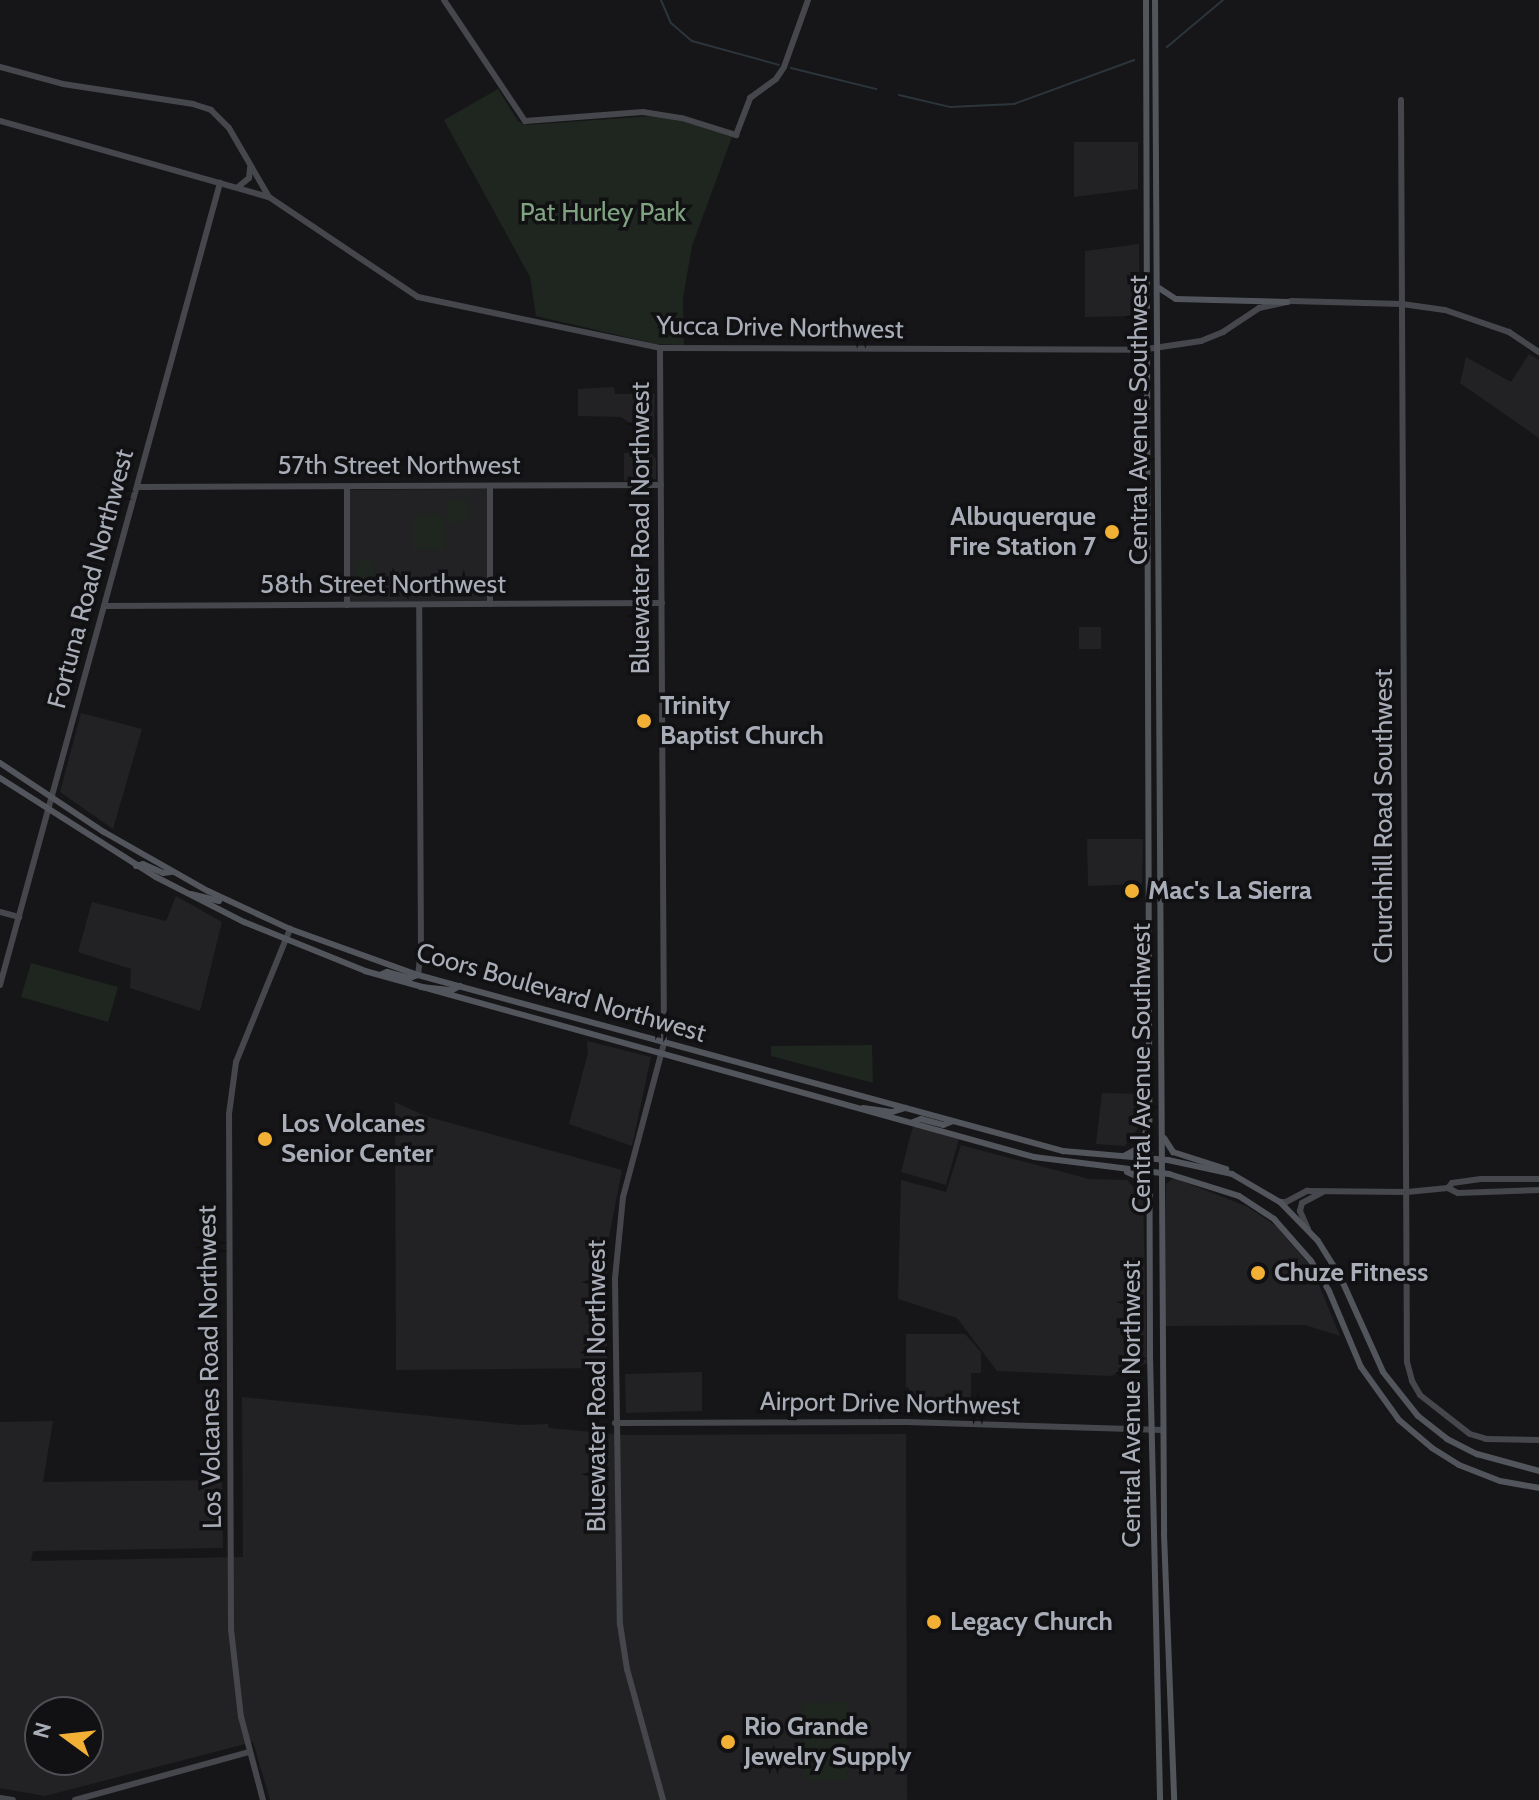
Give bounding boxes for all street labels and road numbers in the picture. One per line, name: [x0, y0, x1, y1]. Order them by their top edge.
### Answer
street label: Central Avenue Southwest: [1123, 275, 1155, 565]
street label: Yucca Drive Northwest: [656, 310, 904, 346]
street label: Bluewater Road Northwest: [625, 382, 657, 674]
street label: Fortuna Road Northwest: [41, 446, 141, 712]
street label: 57th Street Northwest: [277, 450, 521, 482]
street label: 58th Street Northwest: [260, 569, 506, 601]
street label: Churchhill Road Southwest: [1368, 669, 1400, 963]
street label: Central Avenue Southwest: [1126, 923, 1158, 1213]
street label: Coors Boulevard Northwest: [413, 937, 709, 1049]
street label: Los Volcanes Road Northwest: [192, 1205, 228, 1529]
street label: Bluewater Road Northwest: [581, 1240, 613, 1532]
street label: Central Avenue Northwest: [1116, 1260, 1148, 1548]
street label: Airport Drive Northwest: [760, 1386, 1020, 1422]

